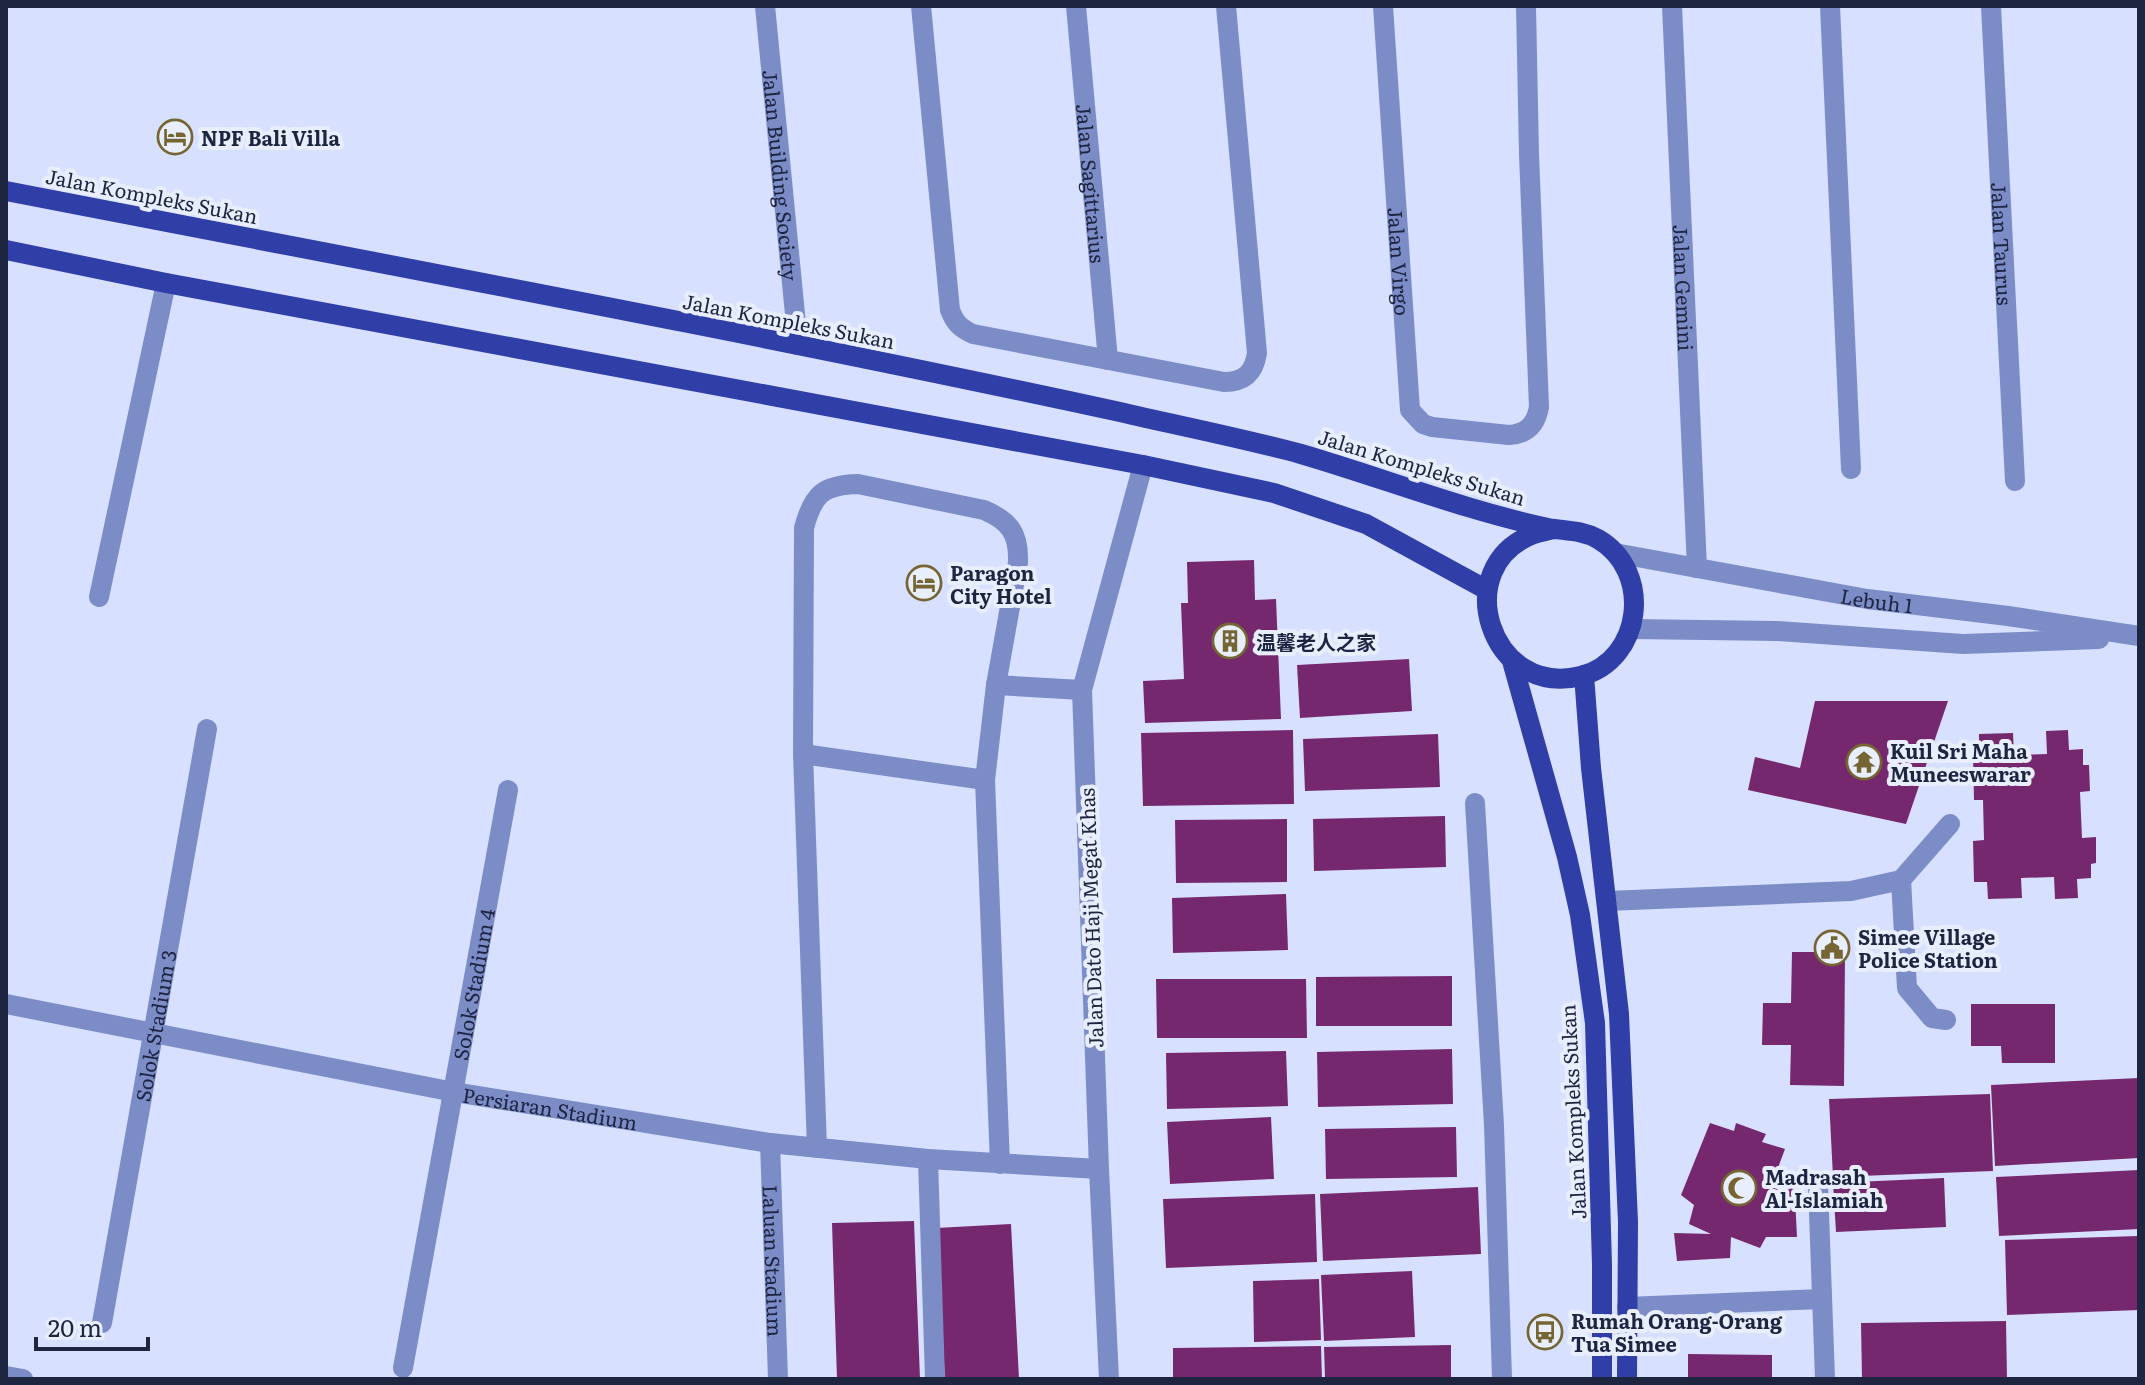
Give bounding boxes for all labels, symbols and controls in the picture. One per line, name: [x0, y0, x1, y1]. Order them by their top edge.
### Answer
street label: Jalan Building Society: [756, 68, 807, 283]
street label: Jalan Sagittarius: [1070, 102, 1114, 264]
hotel icon: NPF Bali Villa: [156, 118, 194, 156]
place label: NPF Bali Villa: [201, 122, 340, 152]
street label: Jalan Kompleks Sukan: [43, 160, 261, 230]
street label: Jalan Taurus: [1985, 181, 2021, 306]
street label: Jalan Virgo: [1381, 206, 1419, 317]
street label: Jalan Gemini: [1667, 224, 1702, 352]
street label: Jalan Kompleks Sukan: [680, 285, 898, 355]
street label: Jalan Kompleks Sukan: [1315, 420, 1529, 512]
place label: Paragon City Hotel: [950, 557, 1052, 610]
hotel icon: Paragon City Hotel: [905, 564, 943, 602]
street label: Lebuh 1: [1838, 579, 1915, 619]
building icon: 温馨老人之家: [1211, 622, 1249, 660]
place label: 温馨老人之家: [1256, 626, 1376, 656]
place label: Kuil Sri Maha Muneeswarar: [1890, 735, 2031, 788]
temple icon: Kuil Sri Maha Muneeswarar: [1845, 743, 1883, 781]
street label: Jalan Dato Haji Megat Khas: [1070, 787, 1110, 1049]
street label: Solok Stadium 4: [444, 906, 501, 1063]
place label: Simee Village Police Station: [1858, 921, 1998, 974]
public building icon: Simee Village Police Station: [1813, 929, 1851, 967]
street label: Solok Stadium 3: [126, 947, 183, 1104]
street label: Jalan Kompleks Sukan: [1551, 1004, 1593, 1220]
street label: Persiaran Stadium: [461, 1079, 640, 1136]
place label: Madrasah Al-Islamiah: [1765, 1161, 1884, 1214]
mosque icon: Madrasah Al-Islamiah: [1720, 1169, 1758, 1207]
street label: Laluan Stadium: [756, 1185, 792, 1337]
scale bar: [36, 1301, 148, 1351]
place label: Rumah Orang-Orang Tua Simee: [1571, 1305, 1783, 1358]
text: 20 m: [48, 1309, 102, 1344]
bus stop icon: Rumah Orang-Orang Tua Simee: [1526, 1313, 1564, 1351]

